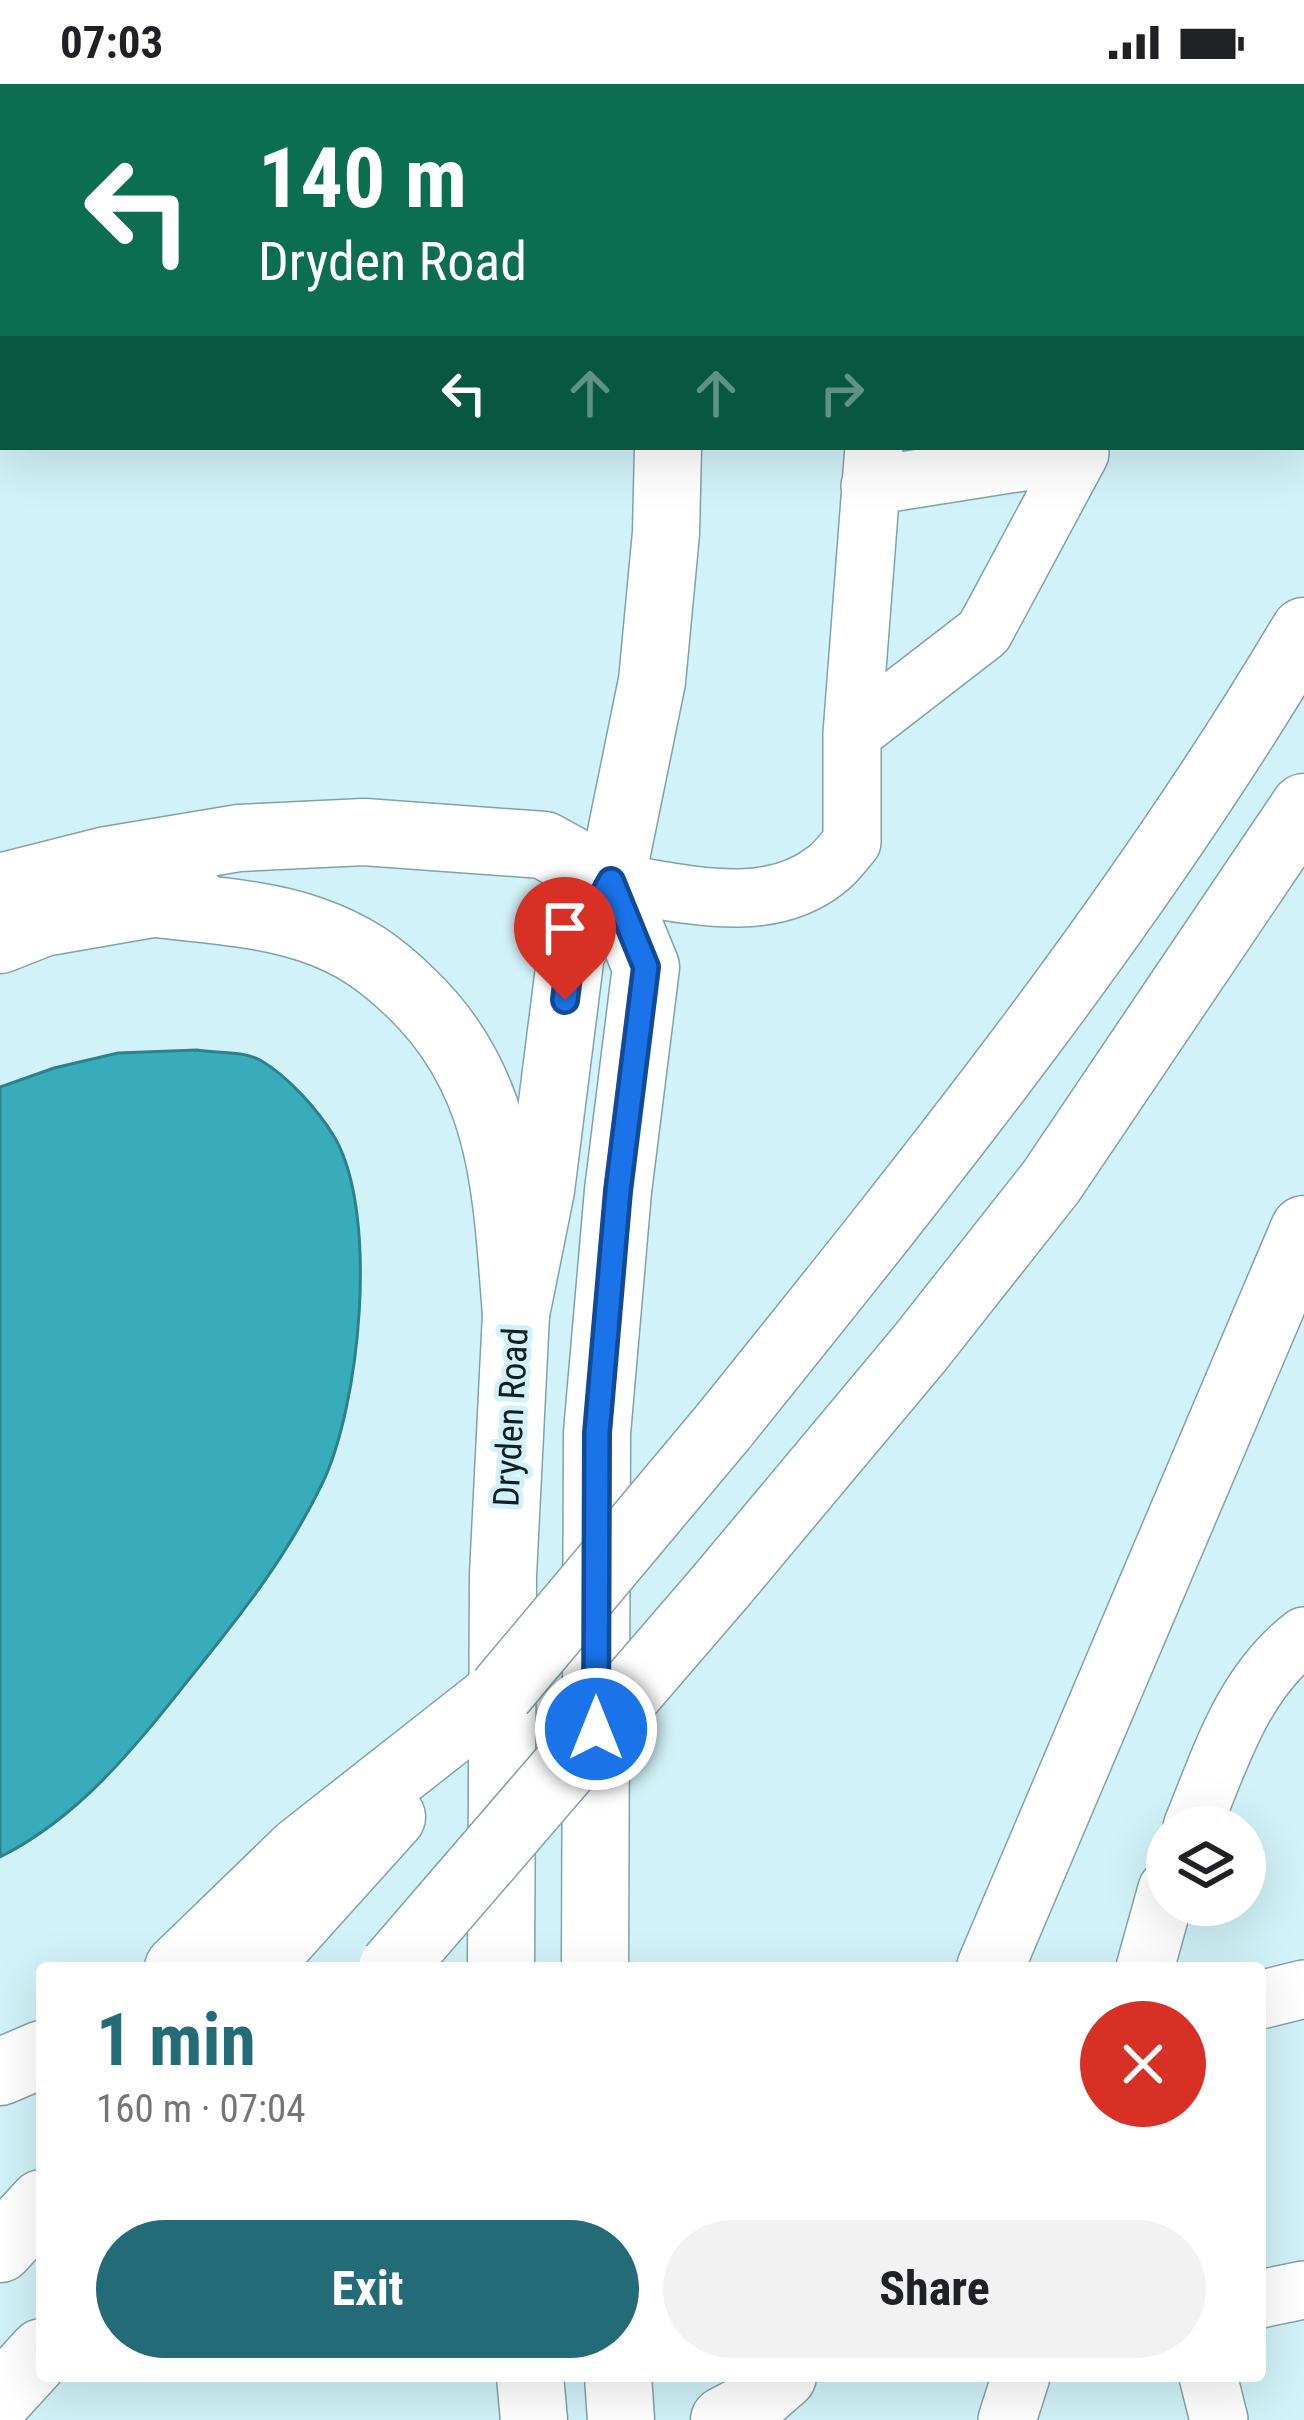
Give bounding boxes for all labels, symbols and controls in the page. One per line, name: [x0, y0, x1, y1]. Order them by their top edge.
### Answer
text: 07:03: [60, 16, 163, 69]
text: 140 m: [258, 129, 467, 228]
icon: left: [60, 132, 216, 288]
text: Dryden Road: [258, 230, 527, 293]
icon: left: [431, 360, 497, 426]
icon: ahead: [557, 360, 623, 426]
icon: ahead: [683, 360, 749, 426]
icon: right: [809, 360, 875, 426]
pin: [514, 877, 616, 1000]
icon: arrive: [532, 895, 598, 961]
street label: Dryden Road: [485, 1326, 537, 1508]
position arrow: [533, 1666, 659, 1792]
map controls: [1146, 1806, 1266, 1926]
button: layers: [1146, 1806, 1266, 1926]
text: 1 min: [96, 1998, 256, 2083]
button: close: [1080, 2001, 1206, 2127]
text: 160 m · 07:04: [96, 2086, 306, 2132]
button: Exit: [96, 2220, 639, 2358]
button: Share: [663, 2220, 1206, 2358]

